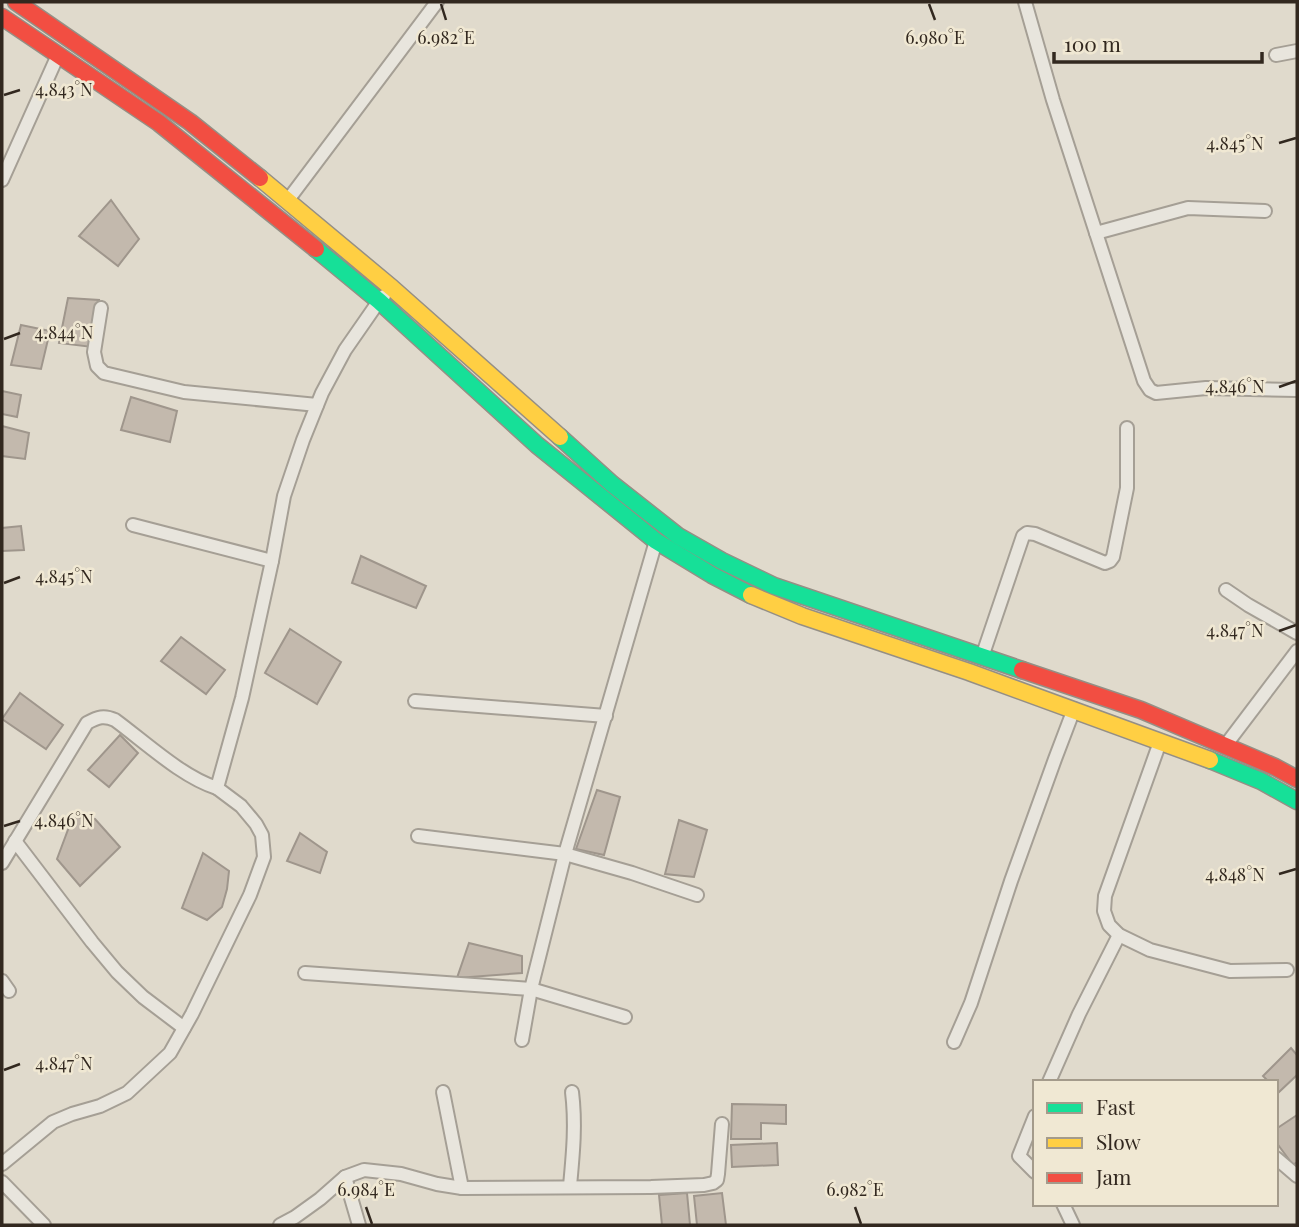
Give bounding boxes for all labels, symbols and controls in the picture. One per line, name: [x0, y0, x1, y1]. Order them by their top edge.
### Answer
scale bar: [1054, 21, 1262, 65]
text: 6.982°E: [417, 25, 475, 49]
text: 6.980°E: [905, 25, 965, 49]
text: 100 m: [1064, 29, 1121, 57]
text: 4.843°N: [35, 77, 93, 101]
text: 4.845°N: [1206, 131, 1264, 155]
text: 4.844°N: [35, 320, 94, 344]
text: 4.846°N: [1205, 374, 1265, 398]
text: 4.845°N: [35, 564, 93, 588]
text: 4.847°N: [1206, 618, 1264, 642]
text: 4.846°N: [34, 808, 94, 832]
text: 4.848°N: [1205, 862, 1265, 886]
text: 4.847°N: [35, 1051, 93, 1075]
legend: [1033, 1080, 1278, 1206]
text: Fast: [1096, 1092, 1135, 1120]
text: Slow: [1096, 1127, 1141, 1155]
text: Jam: [1095, 1162, 1132, 1190]
text: 6.984°E: [337, 1177, 395, 1201]
text: 6.982°E: [826, 1177, 884, 1201]

